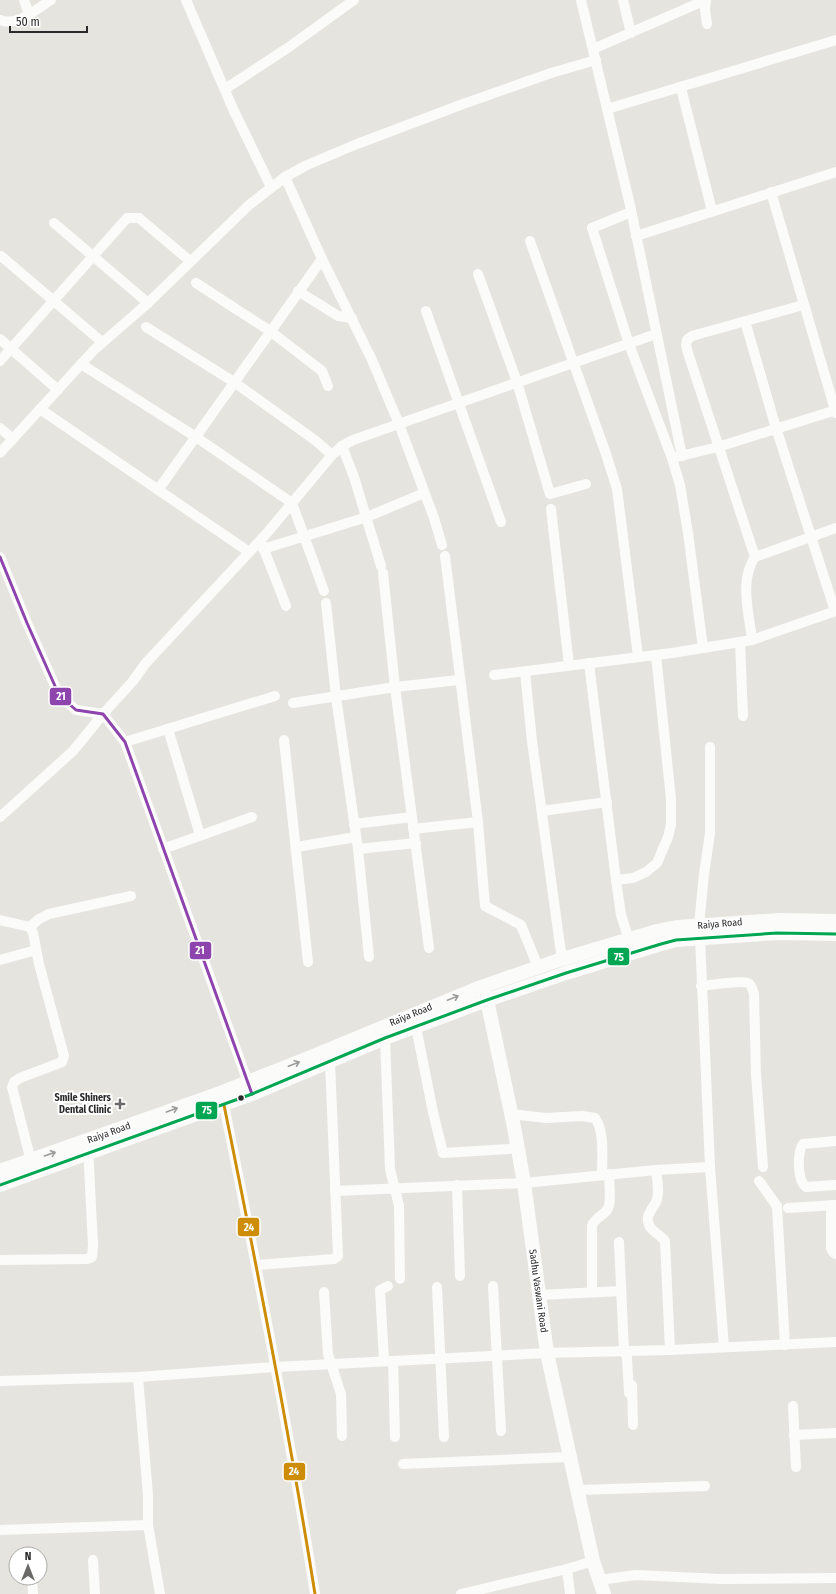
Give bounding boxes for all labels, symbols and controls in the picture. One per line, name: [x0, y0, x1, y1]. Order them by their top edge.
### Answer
scale bar: [10, 8, 87, 34]
text: 50 m: [16, 15, 40, 29]
line badge: 21: [49, 687, 72, 706]
text: 21: [55, 690, 66, 703]
street label: Raiya Road: [697, 916, 743, 932]
line badge: 21: [189, 941, 212, 960]
text: 21: [194, 944, 205, 957]
line badge: 75: [607, 947, 630, 966]
text: 75: [614, 951, 625, 964]
one-way arrow: [446, 994, 458, 1002]
street label: Raiya Road: [388, 1001, 434, 1029]
one-way arrow: [287, 1059, 299, 1067]
place label: Smile Shiners Dental Clinic: [54, 1092, 112, 1116]
unlabelled marker: [236, 1093, 246, 1103]
marker: Smile Shiners Dental Clinic: [114, 1098, 126, 1110]
line badge: 75: [195, 1101, 218, 1120]
text: 75: [202, 1104, 213, 1117]
one-way arrow: [166, 1105, 178, 1113]
street label: Raiya Road: [86, 1120, 132, 1146]
one-way arrow: [43, 1150, 56, 1157]
line badge: 24: [237, 1217, 260, 1237]
text: 24: [243, 1221, 255, 1234]
street label: Sadhu Vaswani Road: [526, 1249, 550, 1333]
line badge: 24: [283, 1462, 306, 1481]
text: 24: [288, 1465, 300, 1478]
north arrow: [8, 1546, 48, 1586]
text: N: [25, 1550, 31, 1563]

